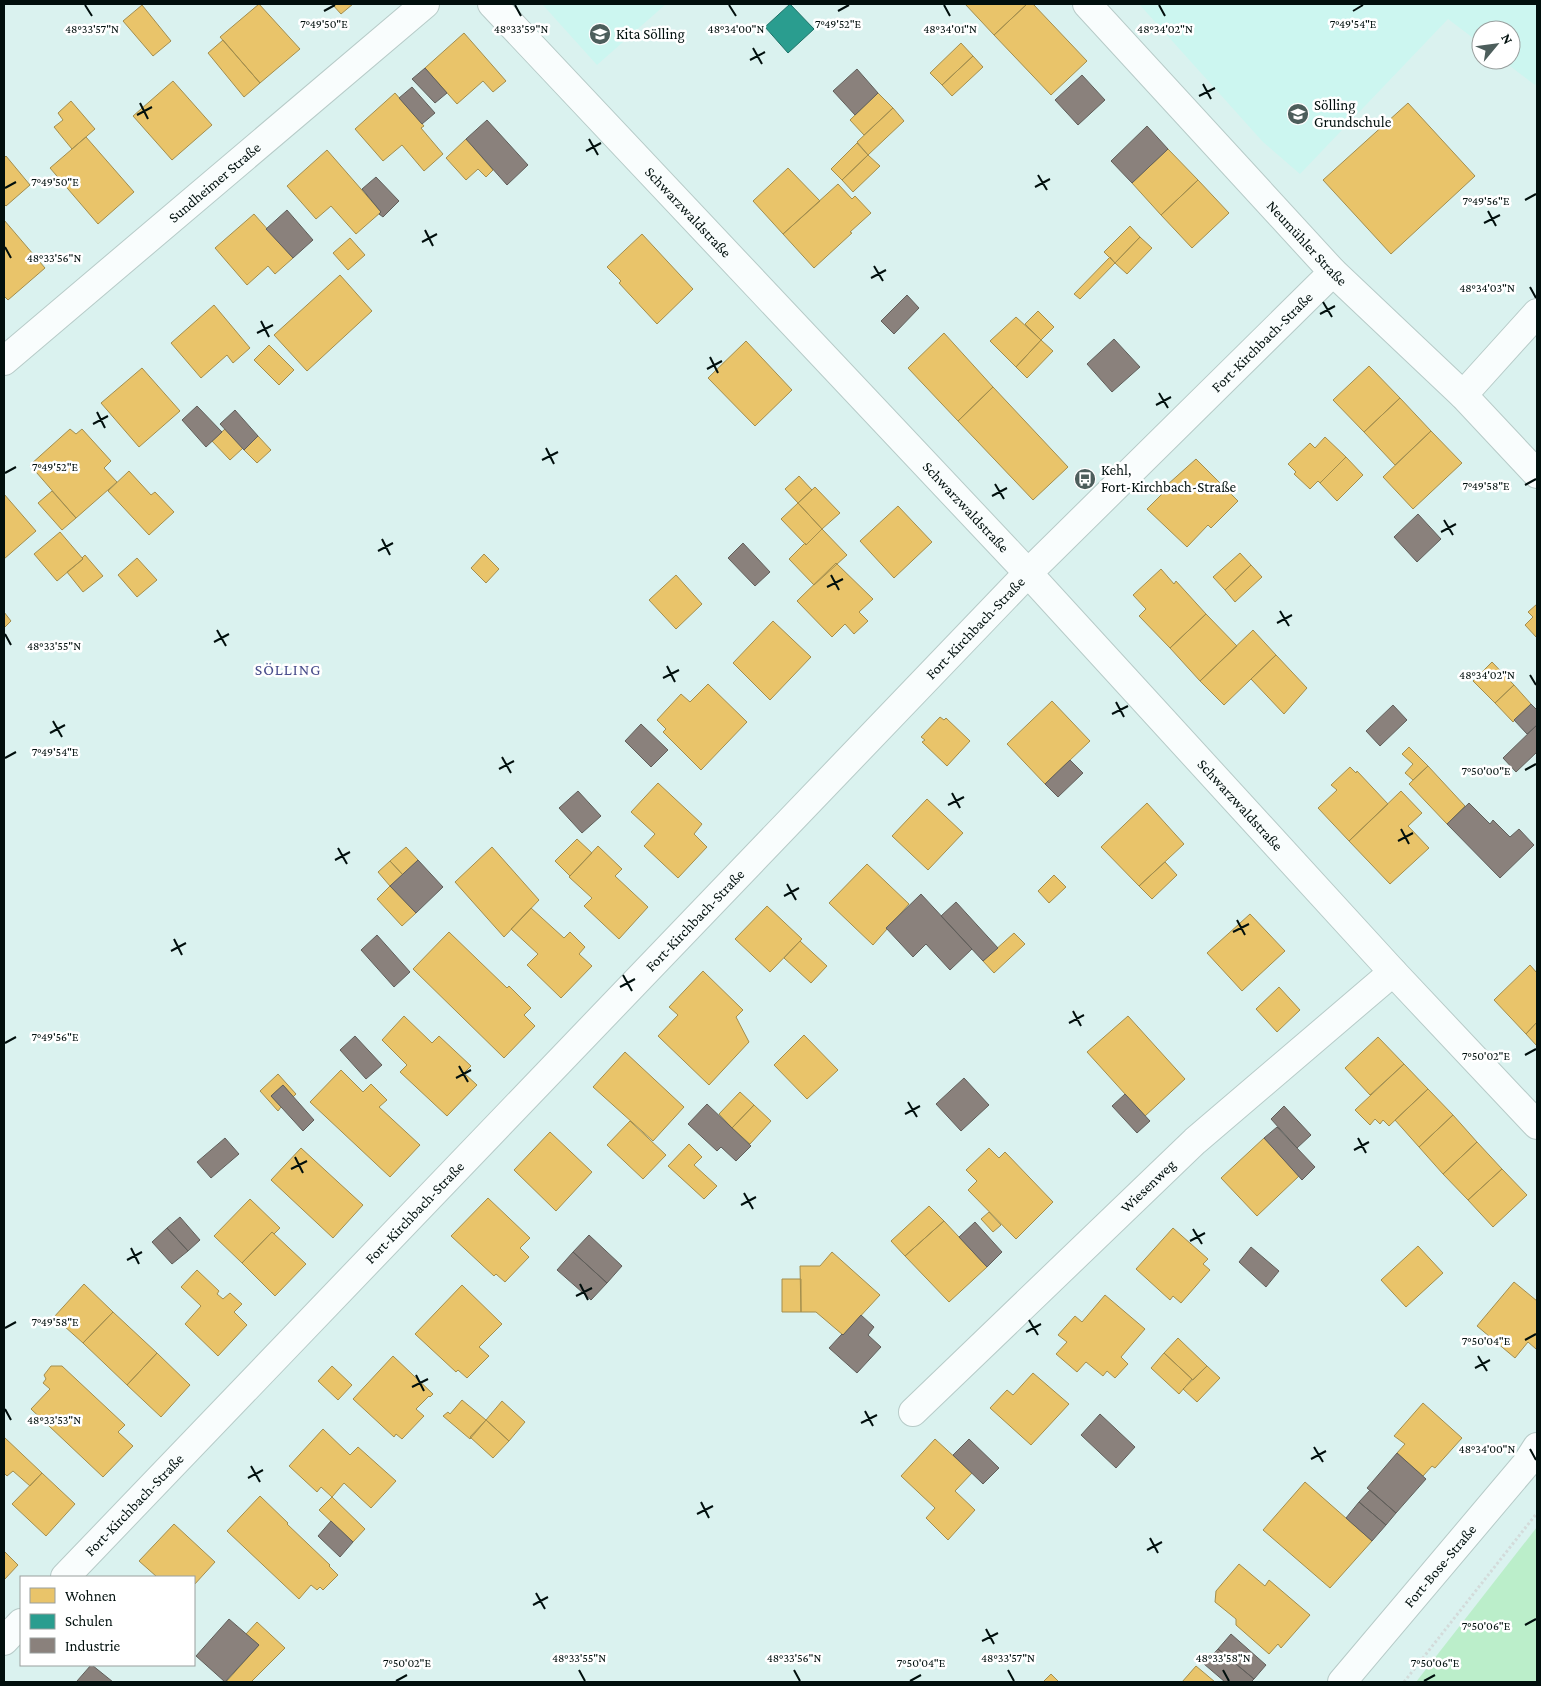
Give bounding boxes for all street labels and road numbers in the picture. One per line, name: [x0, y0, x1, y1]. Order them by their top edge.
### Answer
street label: Sundheimer Straße: [165, 139, 264, 226]
street label: Schwarzwaldstraße: [642, 164, 735, 261]
street label: Neumühler Straße: [1264, 197, 1351, 289]
street label: Fort-Kirchbach-Straße: [1208, 289, 1316, 395]
street label: Schwarzwaldstraße: [919, 458, 1012, 556]
street label: Fort-Kirchbach-Straße: [923, 573, 1028, 682]
street label: Schwarzwaldstraße: [1194, 756, 1286, 854]
street label: Fort-Kirchbach-Straße: [642, 866, 748, 975]
street label: Wiesenweg: [1118, 1156, 1179, 1216]
street label: Fort-Kirchbach-Straße: [362, 1158, 467, 1267]
street label: Fort-Kirchbach-Straße: [82, 1450, 187, 1559]
street label: Fort-Bose-Straße: [1401, 1521, 1480, 1610]

